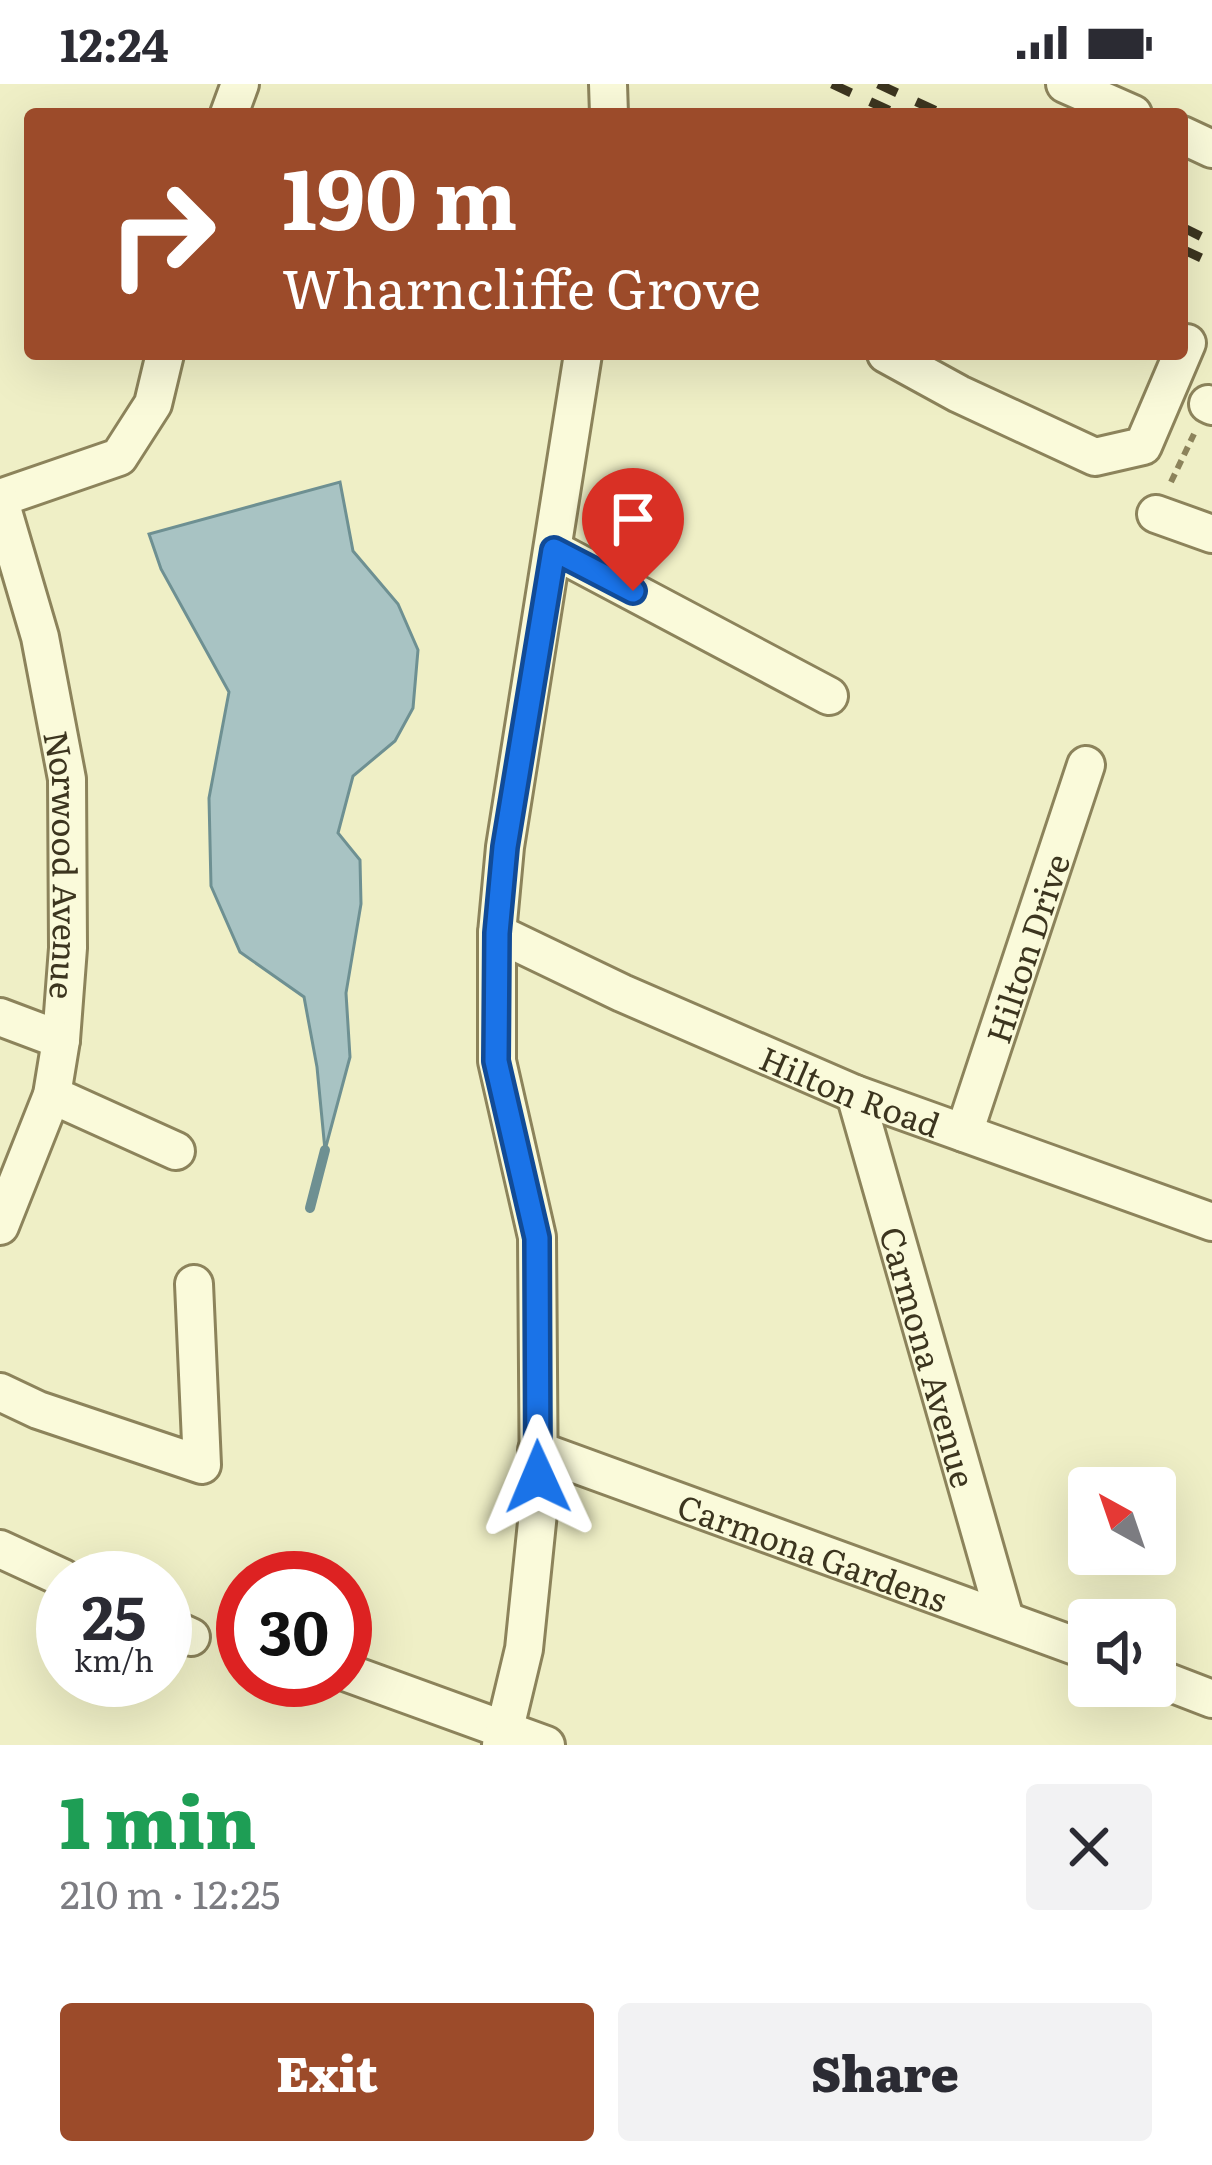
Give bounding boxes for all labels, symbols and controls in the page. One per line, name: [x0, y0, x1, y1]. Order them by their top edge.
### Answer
text: 12:24: [60, 9, 169, 76]
text: 190 m: [282, 131, 517, 256]
icon: right: [84, 156, 240, 312]
text: Wharncliffe Grove: [282, 245, 761, 326]
pin: [582, 468, 684, 591]
icon: arrive: [600, 486, 666, 552]
street label: Norwood Avenue: [34, 726, 93, 1001]
street label: Hilton Drive: [971, 847, 1080, 1049]
street label: Hilton Road: [753, 1031, 947, 1147]
street label: Carmona Avenue: [870, 1221, 990, 1492]
position arrow: [475, 1414, 601, 1540]
north arrow: [1068, 1467, 1176, 1575]
map controls: [1068, 1467, 1176, 1707]
street label: Carmona Gardens: [672, 1479, 955, 1622]
speed limit sign: 30: [216, 1551, 372, 1707]
text: 25: [82, 1569, 146, 1658]
button: sound: [1068, 1599, 1176, 1707]
text: km/h: [74, 1637, 154, 1681]
text: 1 min: [60, 1764, 256, 1871]
button: close: [1026, 1784, 1152, 1910]
text: 210 m · 12:25: [60, 1863, 280, 1921]
button: Exit: [60, 2003, 594, 2141]
button: Share: [618, 2003, 1152, 2141]

